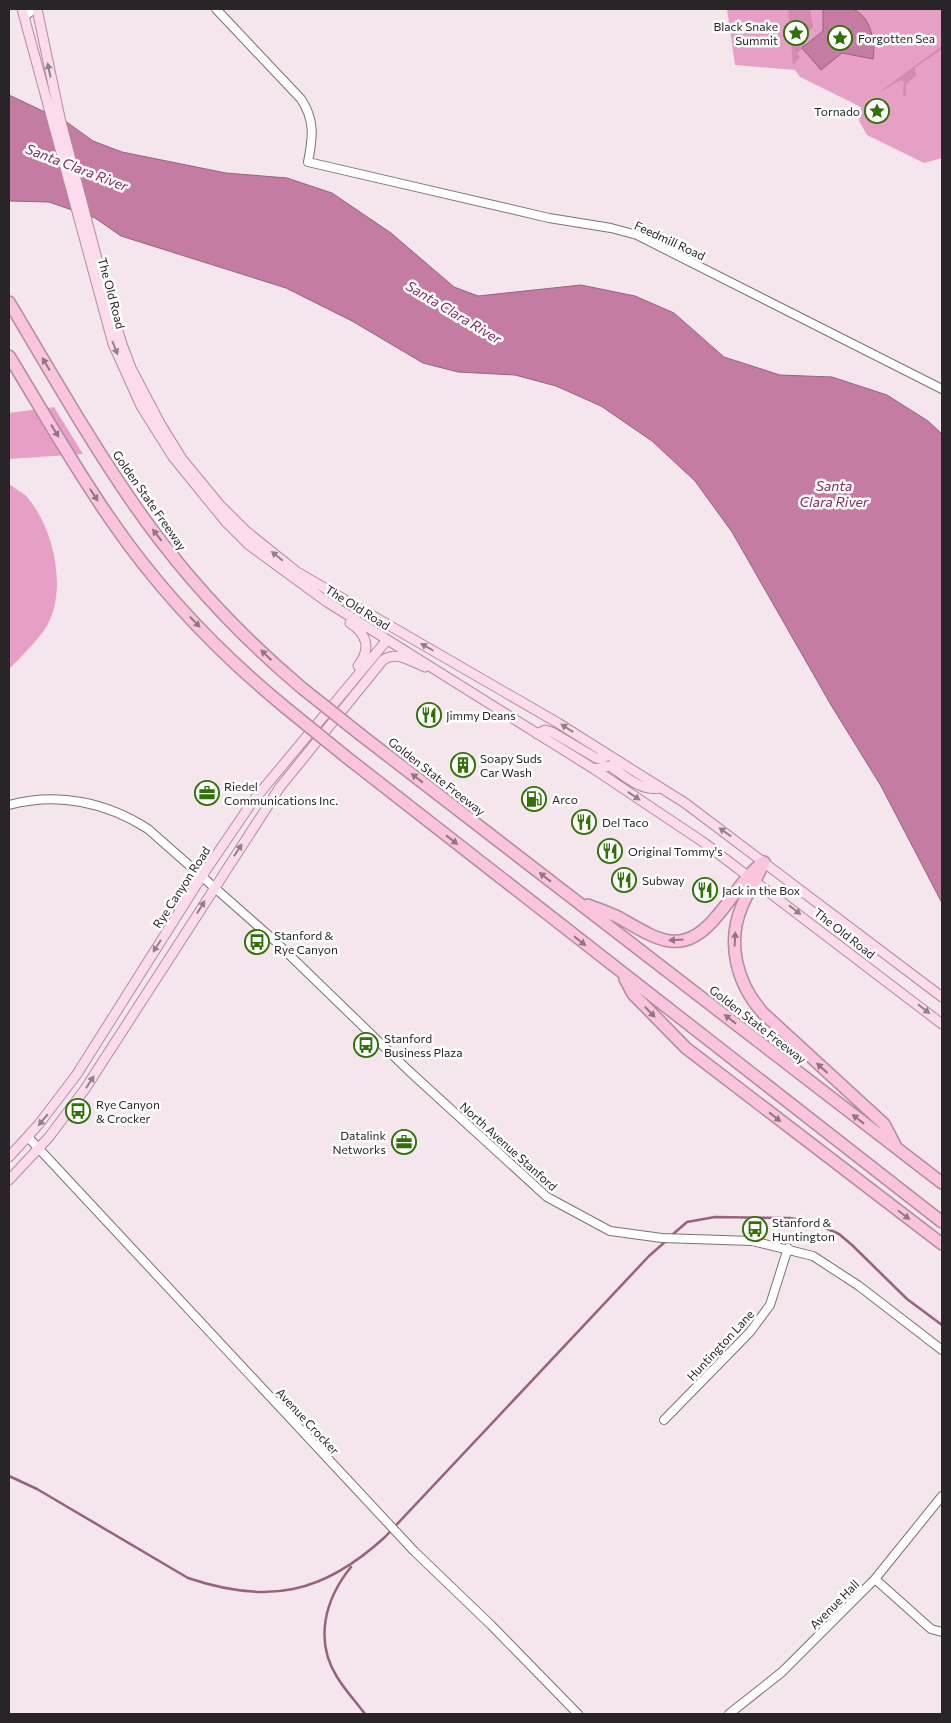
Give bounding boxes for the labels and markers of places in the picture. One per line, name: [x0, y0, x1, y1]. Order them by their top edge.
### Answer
place label: Black Snake Summit: [713, 19, 778, 47]
place icon: Black Snake Summit: [783, 20, 809, 46]
place icon: Forgotten Sea: [827, 25, 853, 51]
place label: Forgotten Sea: [858, 31, 935, 45]
place icon: Tornado: [864, 98, 890, 124]
place label: Tornado: [814, 104, 860, 118]
restaurant icon: Jimmy Deans: [416, 702, 442, 728]
place label: Jimmy Deans: [446, 708, 516, 723]
place label: Soapy Suds Car Wash: [480, 751, 542, 779]
building icon: Soapy Suds Car Wash: [450, 752, 476, 778]
place label: Riedel Communications Inc.: [224, 779, 338, 807]
office icon: Riedel Communications Inc.: [194, 780, 220, 806]
fuel station icon: Arco: [521, 786, 547, 812]
place label: Arco: [552, 792, 578, 806]
restaurant icon: Del Taco: [571, 809, 597, 835]
place label: Del Taco: [602, 815, 649, 829]
restaurant icon: Original Tommy's: [597, 838, 623, 864]
place label: Original Tommy's: [628, 844, 723, 858]
restaurant icon: Subway: [611, 867, 637, 893]
place label: Subway: [642, 873, 685, 887]
restaurant icon: Jack in the Box: [692, 877, 718, 903]
place label: Jack in the Box: [722, 883, 801, 898]
place label: Stanford & Rye Canyon: [274, 928, 338, 956]
bus stop icon: Stanford & Rye Canyon: [244, 929, 270, 955]
place label: Stanford Business Plaza: [384, 1031, 463, 1059]
bus stop icon: Stanford Business Plaza: [353, 1032, 379, 1058]
place label: Rye Canyon & Crocker: [96, 1097, 160, 1125]
bus stop icon: Rye Canyon & Crocker: [65, 1098, 91, 1124]
place label: Datalink Networks: [332, 1128, 386, 1156]
office icon: Datalink Networks: [391, 1129, 417, 1155]
place label: Stanford & Huntington: [772, 1215, 835, 1243]
bus stop icon: Stanford & Huntington: [742, 1216, 768, 1242]

